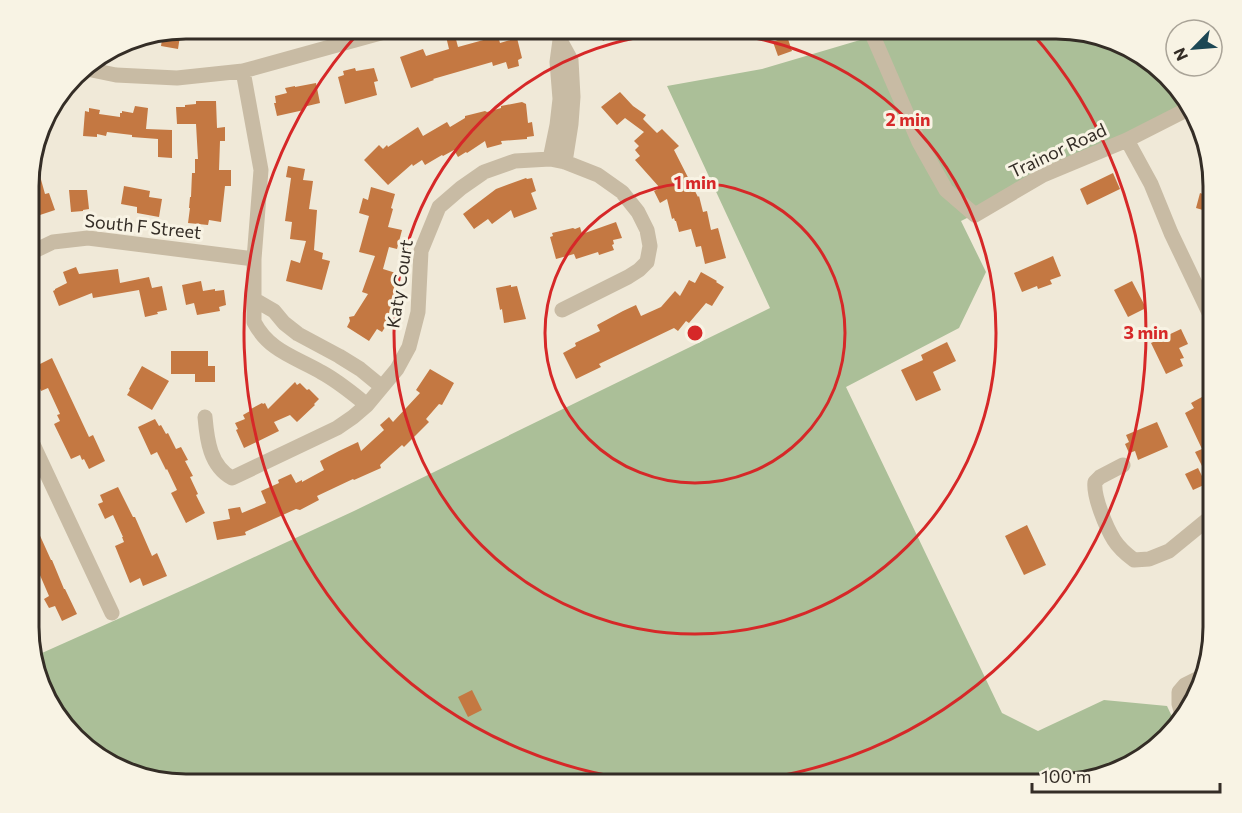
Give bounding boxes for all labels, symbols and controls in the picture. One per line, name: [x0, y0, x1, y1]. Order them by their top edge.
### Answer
north arrow: [1164, 18, 1224, 78]
text: N: [1169, 45, 1191, 64]
text: 2 min: [886, 108, 930, 130]
street label: Trainor Road: [1005, 118, 1110, 182]
text: 1 min: [674, 171, 716, 193]
street label: South F Street: [84, 209, 203, 243]
street label: Katy Court: [381, 238, 417, 330]
text: 3 min: [1123, 321, 1169, 343]
centre of rings: [685, 323, 705, 343]
scale bar: [1032, 756, 1220, 794]
text: 100 m: [1041, 765, 1091, 787]

